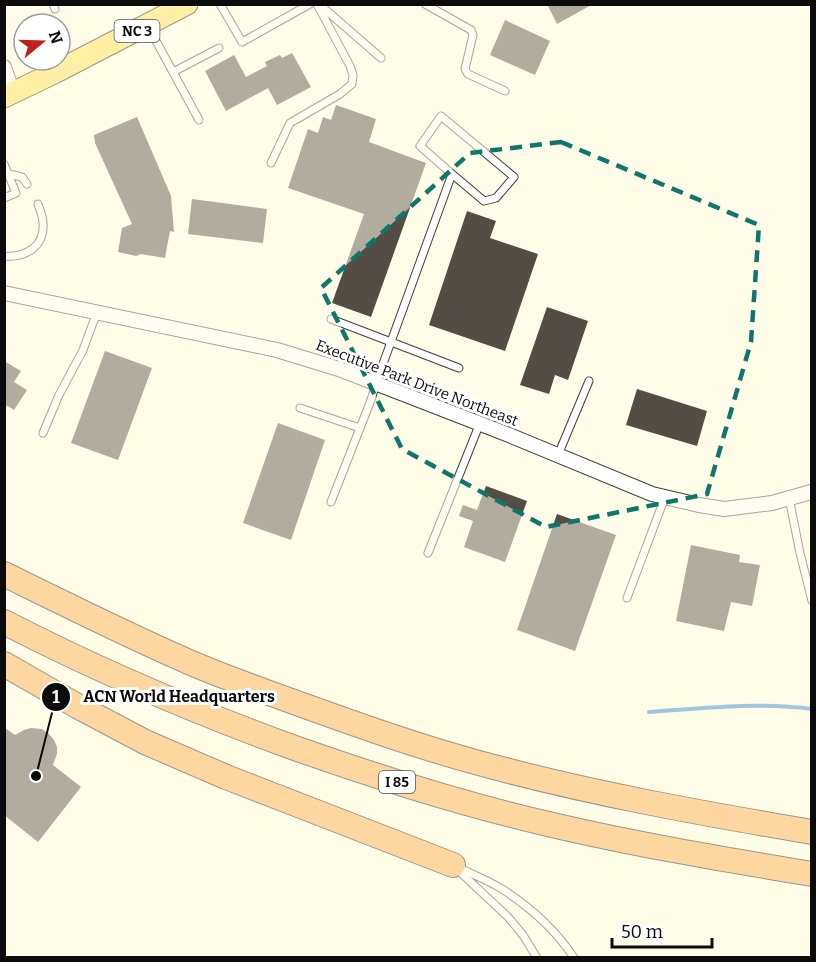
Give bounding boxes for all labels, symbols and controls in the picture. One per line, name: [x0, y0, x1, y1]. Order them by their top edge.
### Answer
north arrow: [12, 12, 72, 72]
road number: NC 3: [114, 20, 160, 42]
text: N: [45, 28, 67, 46]
street label: Executive Park Drive Northeast: [313, 336, 521, 430]
callout: ACN World Headquarters: [41, 680, 286, 714]
text: 1: [52, 686, 60, 708]
text: ACN World Headquarters: [83, 687, 275, 706]
road number: I 85: [379, 771, 415, 793]
scale bar: [612, 911, 712, 949]
text: 50 m: [621, 921, 663, 943]

